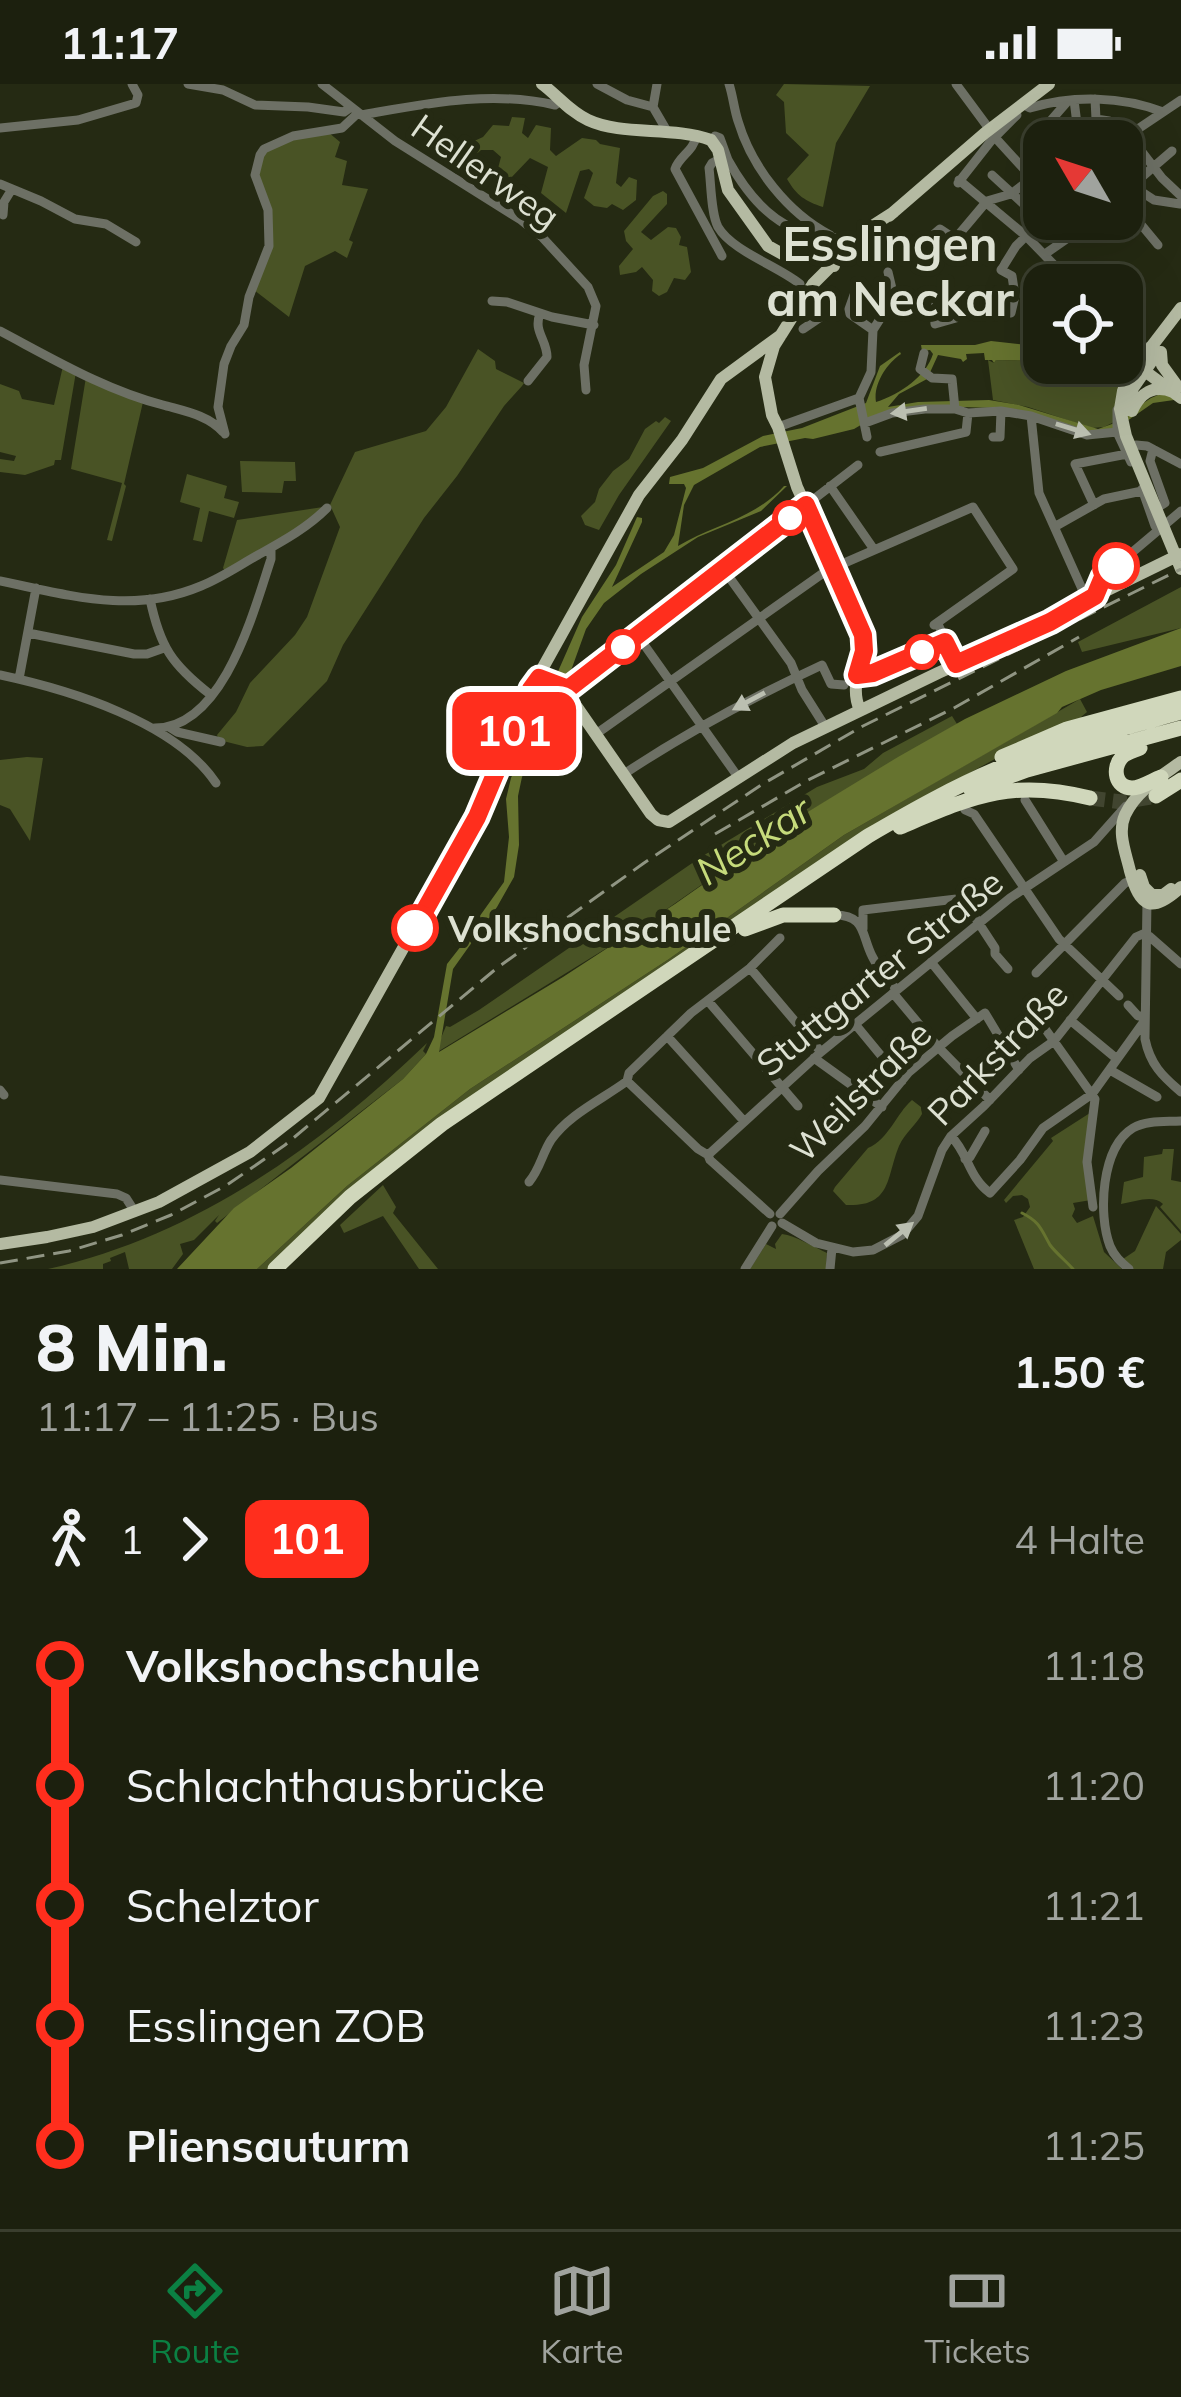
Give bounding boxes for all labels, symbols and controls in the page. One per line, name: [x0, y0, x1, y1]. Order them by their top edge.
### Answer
text: 11:17: [60, 14, 179, 70]
street label: Hellerweg: [403, 104, 569, 238]
north arrow: [1023, 120, 1143, 240]
map controls: [1023, 120, 1143, 384]
district label: Esslingen am Neckar: [766, 213, 1014, 328]
button: locate: [1023, 264, 1143, 384]
one-way arrow: [890, 402, 928, 421]
one-way arrow: [1055, 421, 1092, 439]
unlabelled marker: [774, 502, 806, 534]
unlabelled marker: [1094, 544, 1138, 588]
unlabelled marker: [607, 631, 639, 663]
unlabelled marker: [906, 636, 938, 668]
one-way arrow: [732, 690, 767, 711]
line badge: 101: [445, 692, 583, 770]
text: 101: [476, 704, 552, 757]
water label: Neckar: [686, 784, 821, 895]
street label: Stuttgarter Straße: [747, 859, 1011, 1085]
marker: Volkshochschule: [393, 906, 437, 950]
place label: Volkshochschule: [447, 906, 731, 951]
street label: Parkstraße: [917, 972, 1077, 1134]
street label: Weilstraße: [780, 1011, 940, 1171]
one-way arrow: [883, 1222, 914, 1247]
text: 8 Min.: [36, 1305, 228, 1388]
text: 1.50 €: [1014, 1343, 1145, 1399]
text: 11:17 – 11:25 · Bus: [36, 1392, 379, 1441]
icon: walk: [36, 1506, 102, 1572]
icon: forward: [161, 1506, 227, 1572]
text: 101: [269, 1512, 345, 1565]
text: 1: [120, 1515, 143, 1564]
text: 4 Halte: [1014, 1515, 1145, 1564]
text: Volkshochschule: [126, 1637, 480, 1693]
text: 11:18: [1043, 1641, 1145, 1690]
text: Schlachthausbrücke: [126, 1757, 545, 1813]
text: 11:20: [1043, 1761, 1145, 1810]
text: Schelztor: [126, 1877, 319, 1933]
text: 11:21: [1043, 1881, 1145, 1930]
text: Esslingen ZOB: [126, 1997, 426, 2053]
text: 11:23: [1043, 2001, 1145, 2050]
text: Pliensauturm: [126, 2117, 411, 2173]
text: 11:25: [1043, 2121, 1145, 2170]
tab: Route: [150, 2258, 240, 2371]
tab: Karte: [541, 2258, 624, 2371]
tab: Tickets: [924, 2258, 1031, 2371]

